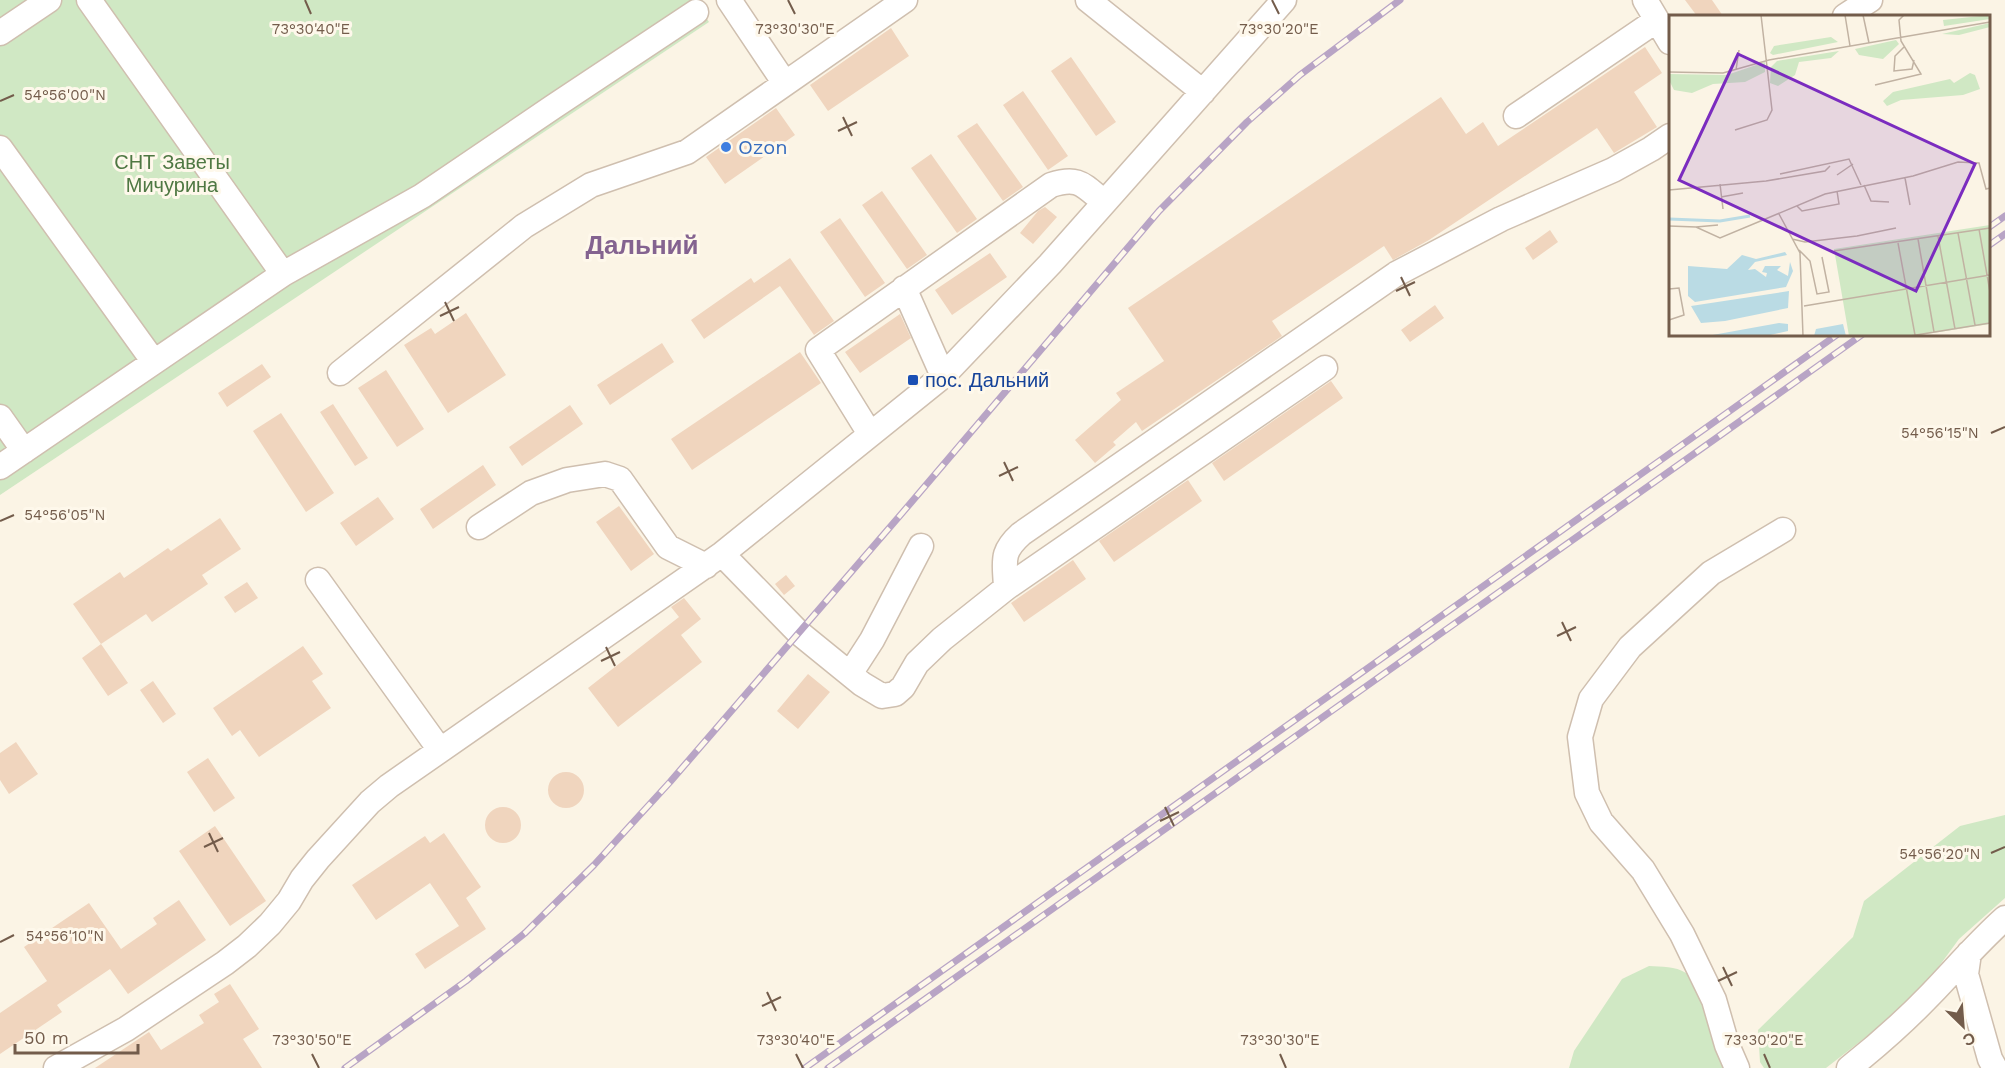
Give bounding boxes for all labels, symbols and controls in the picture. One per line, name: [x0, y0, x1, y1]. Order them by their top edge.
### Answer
inset map: [1669, 15, 1990, 336]
text: 73°30'40"E: [272, 20, 350, 38]
text: 73°30'30"E: [755, 20, 835, 38]
text: 73°30'20"E: [1239, 20, 1319, 38]
text: 54°56'00"N: [24, 86, 106, 104]
place label: Ozon: [738, 135, 788, 159]
marker: Ozon: [719, 140, 733, 154]
park label: СНТ Заветы Мичурина: [114, 150, 230, 197]
district label: Дальний: [585, 230, 699, 260]
place label: пос. Дальний: [925, 368, 1049, 392]
marker: пос. Дальний: [906, 373, 920, 387]
text: 54°56'15"N: [1901, 424, 1979, 442]
text: 54°56'05"N: [24, 506, 106, 524]
text: 54°56'20"N: [1899, 845, 1981, 863]
text: 54°56'10"N: [26, 927, 104, 945]
north arrow: [1933, 996, 1993, 1056]
scale bar: [15, 1017, 138, 1055]
text: 50 m: [24, 1027, 69, 1048]
text: С: [1959, 1028, 1978, 1050]
text: 73°30'50"E: [272, 1031, 352, 1049]
text: 73°30'40"E: [757, 1031, 835, 1049]
text: 73°30'30"E: [1240, 1031, 1320, 1049]
text: 73°30'20"E: [1724, 1031, 1804, 1049]

